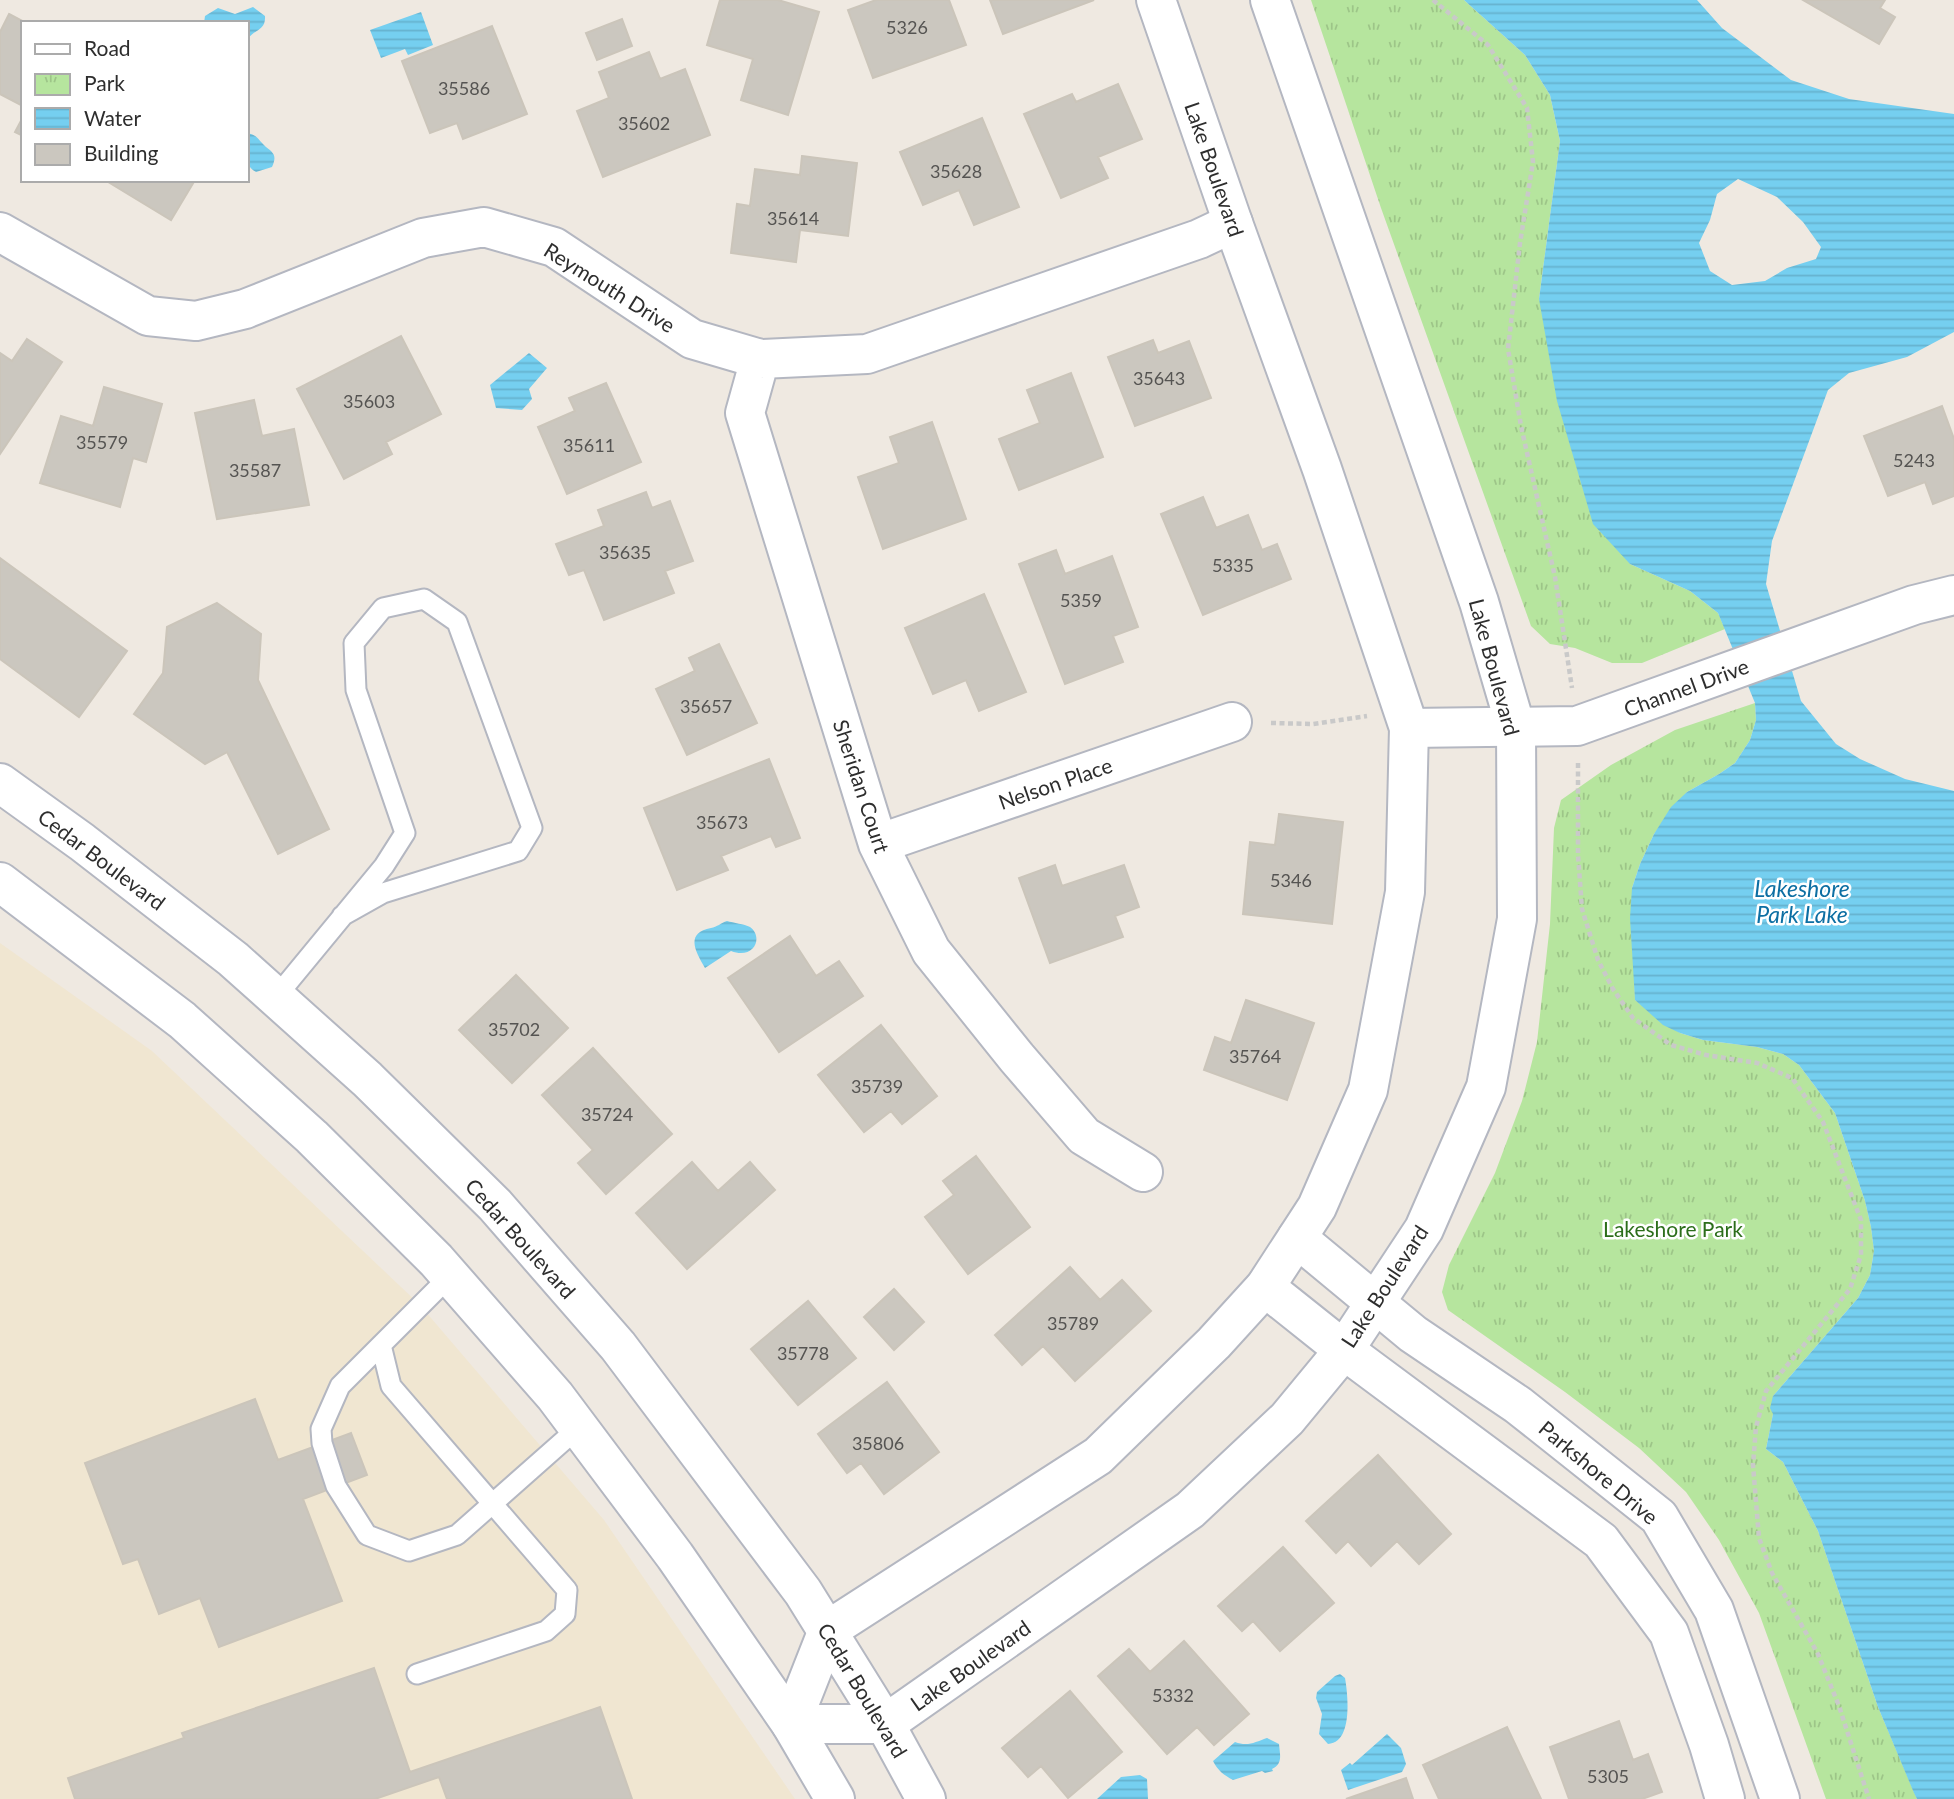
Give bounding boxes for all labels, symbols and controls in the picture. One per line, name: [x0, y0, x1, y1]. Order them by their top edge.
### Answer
house number: 5326: [886, 16, 928, 38]
legend: [21, 21, 248, 182]
text: Road: [84, 35, 131, 60]
text: Park: [84, 70, 125, 95]
house number: 35586: [438, 77, 490, 99]
street label: Lake Boulevard: [1180, 98, 1250, 240]
text: Water: [84, 105, 141, 130]
house number: 35602: [618, 112, 670, 134]
text: Building: [84, 140, 159, 165]
house number: 35628: [930, 160, 982, 182]
house number: 35614: [767, 207, 819, 229]
street label: Reymouth Drive: [540, 237, 680, 337]
house number: 35643: [1133, 367, 1185, 389]
house number: 35603: [343, 390, 395, 412]
house number: 35579: [76, 431, 128, 453]
house number: 35611: [563, 434, 615, 456]
house number: 5243: [1893, 449, 1935, 471]
house number: 35587: [229, 459, 281, 481]
house number: 35635: [599, 541, 651, 563]
house number: 5335: [1212, 554, 1254, 576]
house number: 5359: [1060, 589, 1102, 611]
street label: Lake Boulevard: [1465, 596, 1525, 738]
street label: Channel Drive: [1620, 653, 1752, 721]
house number: 35657: [680, 695, 732, 717]
street label: Sheridan Court: [829, 716, 895, 856]
street label: Nelson Place: [995, 752, 1115, 814]
street label: Cedar Boulevard: [34, 803, 170, 915]
house number: 35673: [696, 811, 748, 833]
house number: 5346: [1270, 869, 1312, 891]
water label: Lakeshore Park Lake: [1754, 874, 1850, 928]
house number: 35702: [488, 1018, 540, 1040]
house number: 35764: [1229, 1045, 1281, 1067]
house number: 35739: [851, 1075, 903, 1097]
house number: 35724: [581, 1103, 633, 1125]
street label: Cedar Boulevard: [461, 1173, 581, 1303]
park label: Lakeshore Park: [1603, 1216, 1743, 1241]
street label: Lake Boulevard: [1335, 1220, 1433, 1352]
house number: 35789: [1047, 1312, 1099, 1334]
house number: 35778: [777, 1342, 829, 1364]
street label: Parkshore Drive: [1534, 1415, 1664, 1529]
house number: 35806: [852, 1432, 904, 1454]
street label: Lake Boulevard: [905, 1614, 1035, 1716]
street label: Cedar Boulevard: [813, 1618, 913, 1762]
house number: 5332: [1152, 1684, 1194, 1706]
house number: 5305: [1587, 1765, 1629, 1787]

